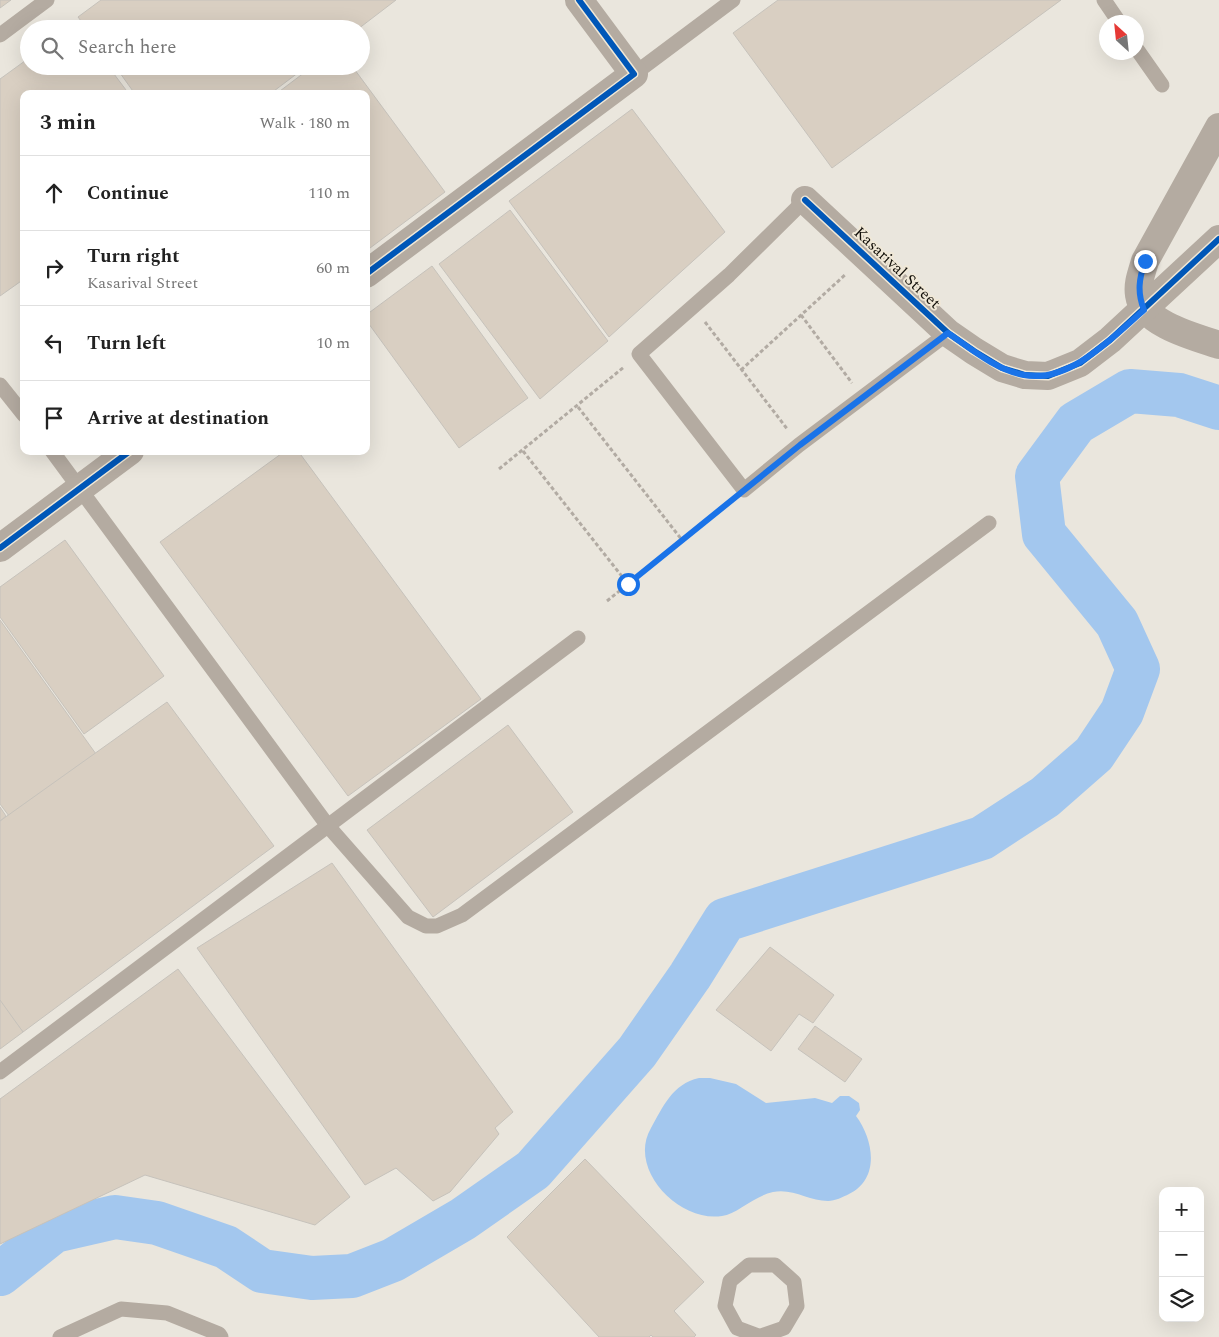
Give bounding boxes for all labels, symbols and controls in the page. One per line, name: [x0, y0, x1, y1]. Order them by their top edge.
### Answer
north arrow: [1099, 15, 1144, 60]
search box: [20, 20, 370, 75]
text: Search here: [78, 33, 177, 62]
icon: search: [38, 34, 66, 62]
text: 3 min: [40, 107, 96, 139]
text: Walk · 180 m: [259, 111, 350, 135]
icon: ahead: [40, 179, 68, 207]
text: Continue: [87, 179, 169, 208]
text: 110 m: [308, 181, 350, 205]
street label: Kasarival Street: [848, 221, 946, 315]
text: Turn right: [87, 242, 180, 271]
route end: [1134, 250, 1157, 273]
icon: right: [40, 254, 68, 282]
text: 60 m: [316, 256, 350, 280]
text: Kasarival Street: [87, 271, 198, 295]
icon: left: [40, 329, 68, 357]
text: Turn left: [87, 329, 166, 358]
text: 10 m: [316, 331, 350, 355]
icon: arrive: [40, 404, 68, 432]
text: Arrive at destination: [87, 404, 269, 433]
route start: [617, 573, 640, 596]
map controls: [1159, 1187, 1204, 1322]
button: +: [1159, 1187, 1204, 1232]
button: −: [1159, 1232, 1204, 1277]
button: layers: [1159, 1277, 1204, 1322]

